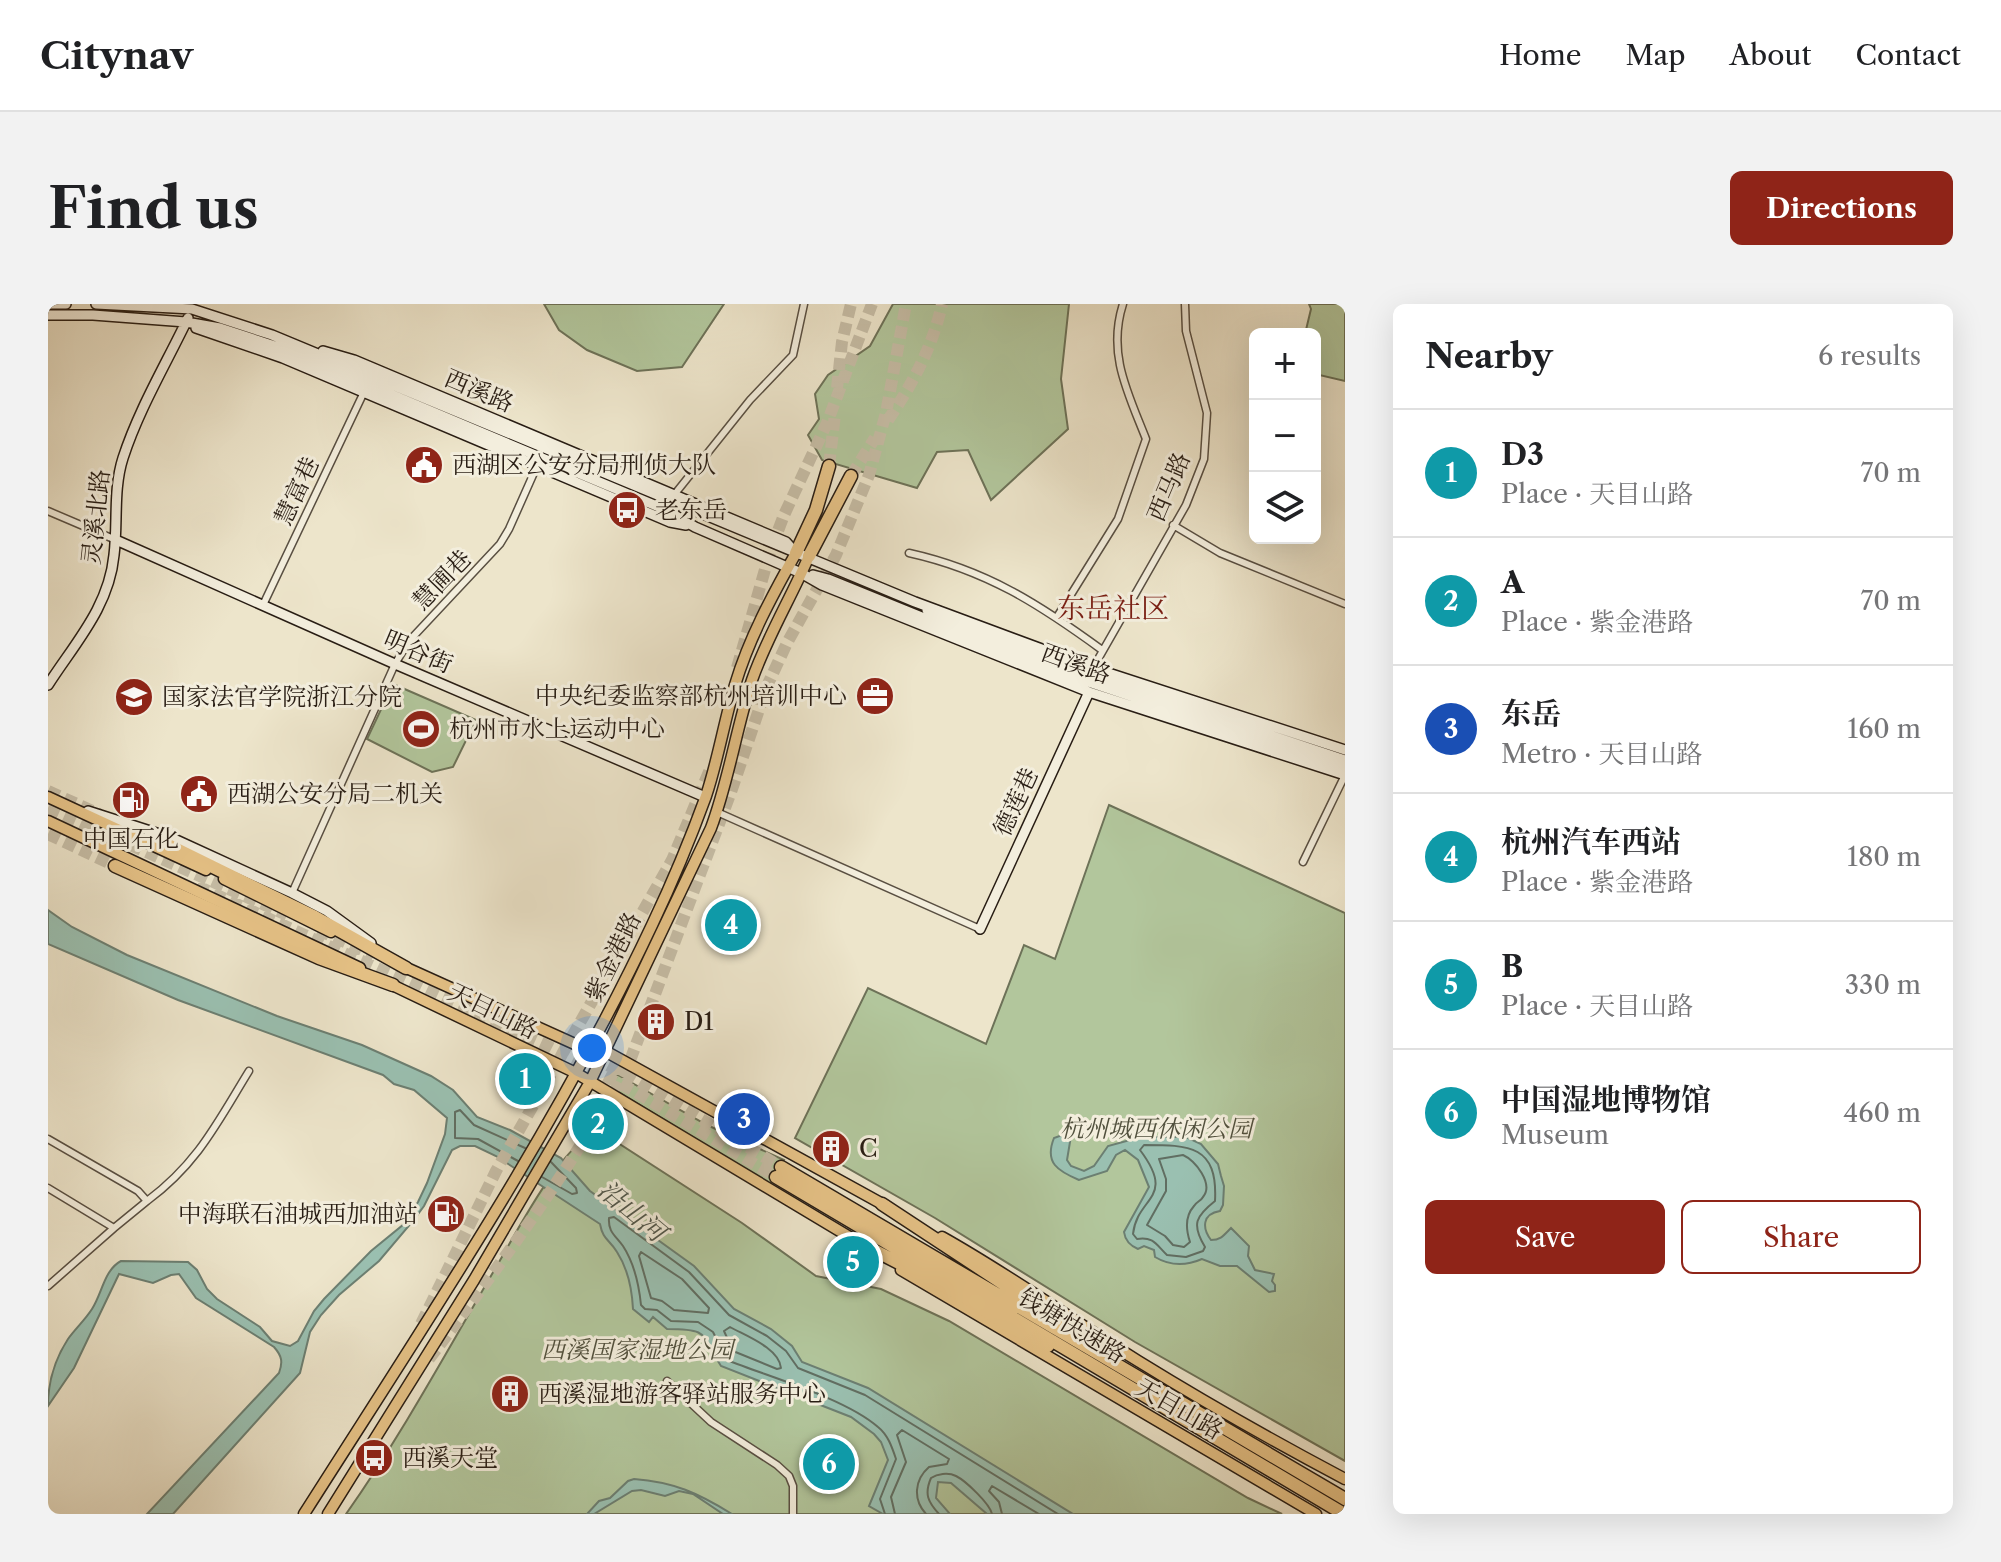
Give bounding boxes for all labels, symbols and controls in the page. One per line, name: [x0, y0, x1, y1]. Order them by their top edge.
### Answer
text: Citynav: [40, 32, 193, 79]
text: Home: [1499, 38, 1581, 72]
text: Map: [1625, 38, 1685, 72]
text: About: [1729, 38, 1811, 72]
text: Contact: [1855, 38, 1961, 72]
button: Directions: [1730, 171, 1953, 245]
text: Find us: [48, 174, 259, 243]
map controls: [1249, 328, 1321, 544]
button: +: [1249, 328, 1321, 400]
text: Nearby: [1425, 335, 1553, 377]
text: 6 results: [1818, 340, 1921, 372]
street label: 西溪路: [440, 363, 518, 418]
button: −: [1249, 400, 1321, 472]
text: D3: [1501, 436, 1544, 473]
public building icon: 西湖区公安分局刑侦大队: [403, 444, 445, 486]
street label: 西马路: [1141, 448, 1196, 526]
place label: 西湖区公安分局刑侦大队: [452, 450, 716, 479]
street label: 慧富巷: [268, 452, 325, 530]
text: 1: [1445, 457, 1457, 489]
text: 70 m: [1861, 457, 1921, 489]
street label: 灵溪北路: [76, 468, 115, 566]
button: layers: [1249, 472, 1321, 544]
text: Place · 天目山路: [1501, 478, 1693, 510]
bus stop icon: 老东岳: [606, 489, 648, 531]
place label: 老东岳: [655, 495, 727, 524]
street label: 慧圃巷: [406, 544, 477, 616]
text: A: [1501, 564, 1524, 601]
text: 2: [1443, 585, 1459, 617]
text: 70 m: [1861, 585, 1921, 617]
district label: 东岳社区: [1057, 591, 1169, 625]
text: Place · 紫金港路: [1501, 606, 1693, 638]
street label: 明谷街: [379, 624, 457, 679]
street label: 西溪路: [1037, 638, 1115, 689]
office icon: 中央纪委监察部杭州培训中心: [854, 675, 896, 717]
school or university icon: 国家法官学院浙江分院: [113, 676, 155, 718]
place label: 中央纪委监察部杭州培训中心: [535, 681, 847, 710]
place label: 国家法官学院浙江分院: [162, 682, 402, 711]
text: 东岳: [1501, 695, 1561, 732]
sports icon: 杭州市水上运动中心: [400, 708, 442, 750]
text: 3: [1444, 713, 1458, 745]
text: 160 m: [1847, 713, 1921, 745]
place label: 杭州市水上运动中心: [449, 714, 665, 743]
text: Metro · 天目山路: [1501, 738, 1702, 770]
street label: 德莲巷: [987, 763, 1044, 841]
public building icon: 西湖公安分局二机关: [178, 773, 220, 815]
fuel station icon: 中国石化: [110, 779, 152, 821]
place label: 西湖公安分局二机关: [227, 779, 443, 808]
text: 杭州汽车西站: [1501, 823, 1681, 860]
place label: 中国石化: [83, 824, 179, 853]
text: 4: [1443, 841, 1459, 873]
text: 180 m: [1847, 841, 1921, 873]
text: Place · 紫金港路: [1501, 866, 1693, 898]
pin: 4: [705, 895, 757, 955]
street label: 紫金港路: [578, 907, 647, 1006]
text: B: [1501, 948, 1523, 985]
text: 5: [1444, 969, 1458, 1001]
text: 330 m: [1845, 969, 1921, 1001]
street label: 天目山路: [444, 976, 543, 1045]
text: Place · 天目山路: [1501, 990, 1693, 1022]
building icon: D1: [635, 1001, 677, 1043]
place label: D1: [684, 1007, 714, 1036]
your location: [572, 1028, 612, 1068]
pin: 1: [499, 1049, 551, 1109]
text: 中国湿地博物馆: [1501, 1081, 1711, 1118]
pin: 3: [718, 1089, 770, 1149]
pin: 2: [572, 1094, 624, 1154]
text: 6: [1443, 1097, 1459, 1129]
text: 460 m: [1843, 1097, 1921, 1129]
park label: 杭州城西休闲公园: [1060, 1114, 1256, 1143]
text: Museum: [1501, 1119, 1609, 1151]
building icon: C: [810, 1128, 852, 1170]
place label: C: [859, 1134, 878, 1163]
water label: 沿山河: [592, 1174, 675, 1251]
fuel station icon: 中海联石油城西加油站: [425, 1193, 467, 1235]
place label: 中海联石油城西加油站: [178, 1199, 418, 1228]
button: Save: [1425, 1200, 1665, 1274]
button: Share: [1681, 1200, 1921, 1274]
pin: 5: [827, 1232, 879, 1292]
street label: 钱塘快速路: [1013, 1282, 1131, 1369]
park label: 西溪国家湿地公园: [541, 1335, 737, 1364]
street label: 天目山路: [1130, 1372, 1228, 1445]
building icon: 西溪湿地游客驿站服务中心: [489, 1373, 531, 1415]
place label: 西溪湿地游客驿站服务中心: [538, 1379, 826, 1408]
pin: 6: [803, 1434, 855, 1494]
bus stop icon: 西溪天堂: [353, 1437, 395, 1479]
place label: 西溪天堂: [402, 1443, 498, 1472]

